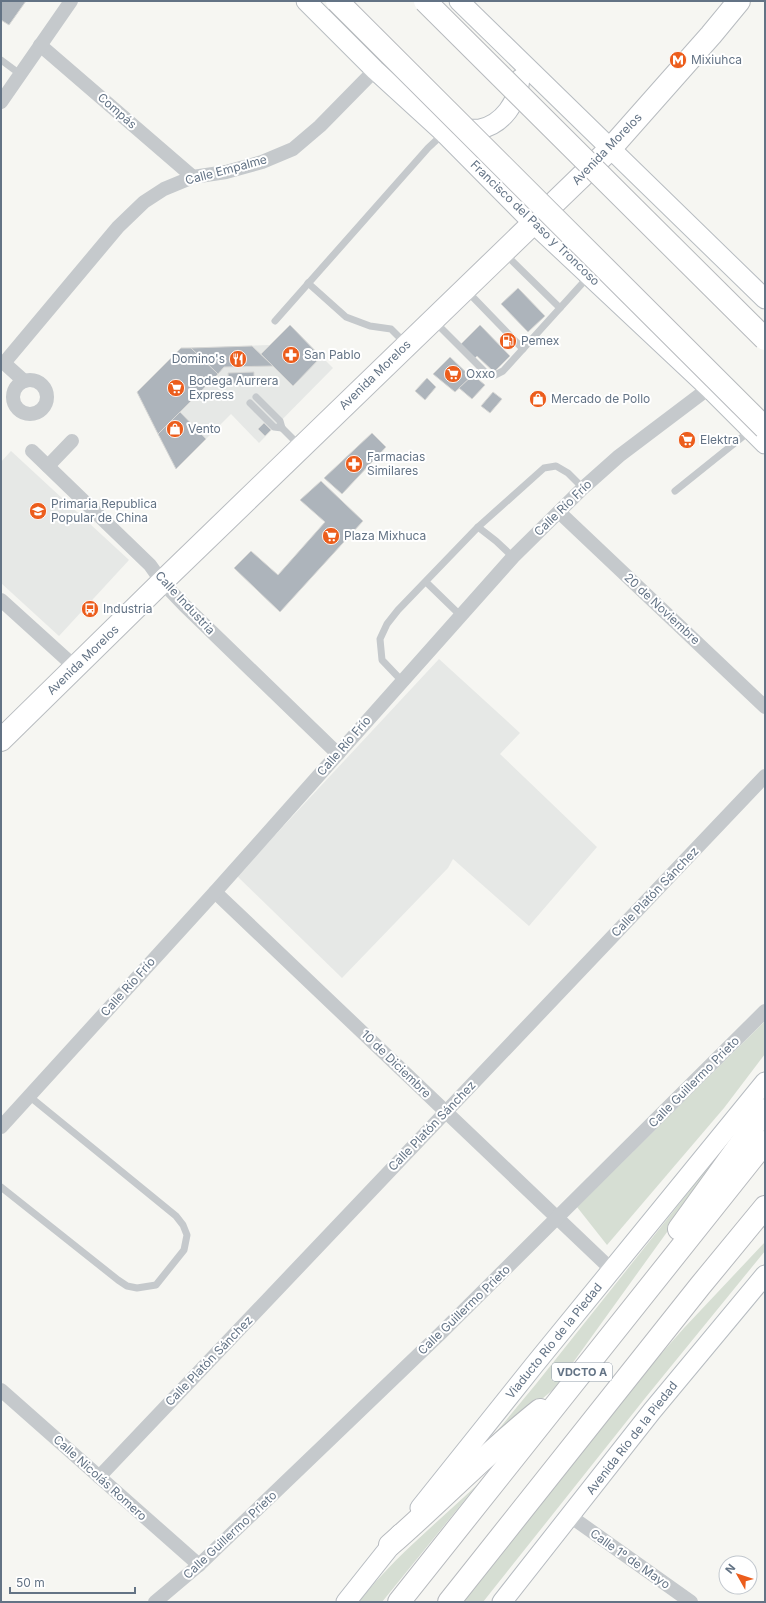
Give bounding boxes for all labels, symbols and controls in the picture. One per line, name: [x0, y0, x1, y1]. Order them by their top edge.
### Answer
metro station icon: Mixiuhca: [668, 50, 688, 70]
place label: Mixiuhca: [691, 52, 742, 67]
street label: Compás: [95, 90, 140, 132]
street label: Avenida Morelos: [569, 110, 645, 188]
street label: Calle Empalme: [183, 151, 268, 188]
street label: Francisco del Paso y Troncoso: [468, 157, 603, 288]
fuel station icon: Pemex: [498, 331, 518, 351]
place label: Pemex: [521, 333, 560, 348]
street label: Avenida Morelos: [336, 337, 414, 413]
pharmacy icon: San Pablo: [281, 345, 301, 365]
place label: San Pablo: [304, 347, 361, 362]
restaurant icon: Domino's: [228, 349, 248, 369]
place label: Domino's: [172, 351, 225, 366]
supermarket icon: Oxxo: [443, 364, 463, 384]
place label: Oxxo: [466, 366, 495, 381]
place label: Bodega Aurrera Express: [189, 373, 279, 402]
supermarket icon: Bodega Aurrera Express: [166, 378, 186, 398]
shop icon: Mercado de Pollo: [528, 389, 548, 409]
place label: Mercado de Pollo: [551, 391, 650, 406]
shop icon: Vento: [165, 419, 185, 439]
place label: Vento: [188, 421, 221, 436]
supermarket icon: Elektra: [677, 430, 697, 450]
place label: Elektra: [700, 432, 739, 447]
place label: Farmacias Similares: [367, 449, 425, 478]
pharmacy icon: Farmacias Similares: [344, 454, 364, 474]
street label: Calle Río Frío: [531, 476, 595, 539]
place label: Primaria Republica Popular de China: [51, 496, 157, 525]
school or university icon: Primaria Republica Popular de China: [28, 501, 48, 521]
supermarket icon: Plaza Mixhuca: [321, 526, 341, 546]
place label: Plaza Mixhuca: [344, 528, 426, 543]
street label: Calle Industria: [152, 568, 218, 637]
street label: 20 de Noviembre: [621, 570, 703, 647]
bus stop icon: Industria: [80, 599, 100, 619]
place label: Industria: [103, 601, 152, 616]
street label: Avenida Morelos: [44, 622, 122, 698]
street label: Calle Río Frío: [314, 713, 374, 779]
street label: Calle Platón Sánchez: [608, 844, 702, 940]
street label: Calle Río Frío: [97, 954, 158, 1019]
street label: 10 de Diciembre: [358, 1027, 434, 1101]
street label: Calle Guillermo Prieto: [645, 1033, 742, 1130]
street label: Calle Platón Sánchez: [385, 1078, 479, 1174]
street label: Calle Guillermo Prieto: [414, 1262, 513, 1358]
street label: Viaducto Río de la Piedad: [502, 1280, 605, 1402]
street label: Calle Platón Sánchez: [162, 1313, 256, 1409]
road number: VDCTO A: [552, 1363, 612, 1381]
street label: Avenida Río de la Piedad: [583, 1378, 680, 1497]
street label: Calle Nicolás Romero: [50, 1432, 150, 1524]
street label: Calle Guillermo Prieto: [180, 1487, 280, 1582]
street label: Calle 1º de Mayo: [587, 1525, 673, 1592]
north arrow: [718, 1555, 758, 1595]
text: N: [722, 1561, 738, 1576]
scale bar: [10, 1569, 135, 1595]
text: 50 m: [16, 1575, 45, 1590]

